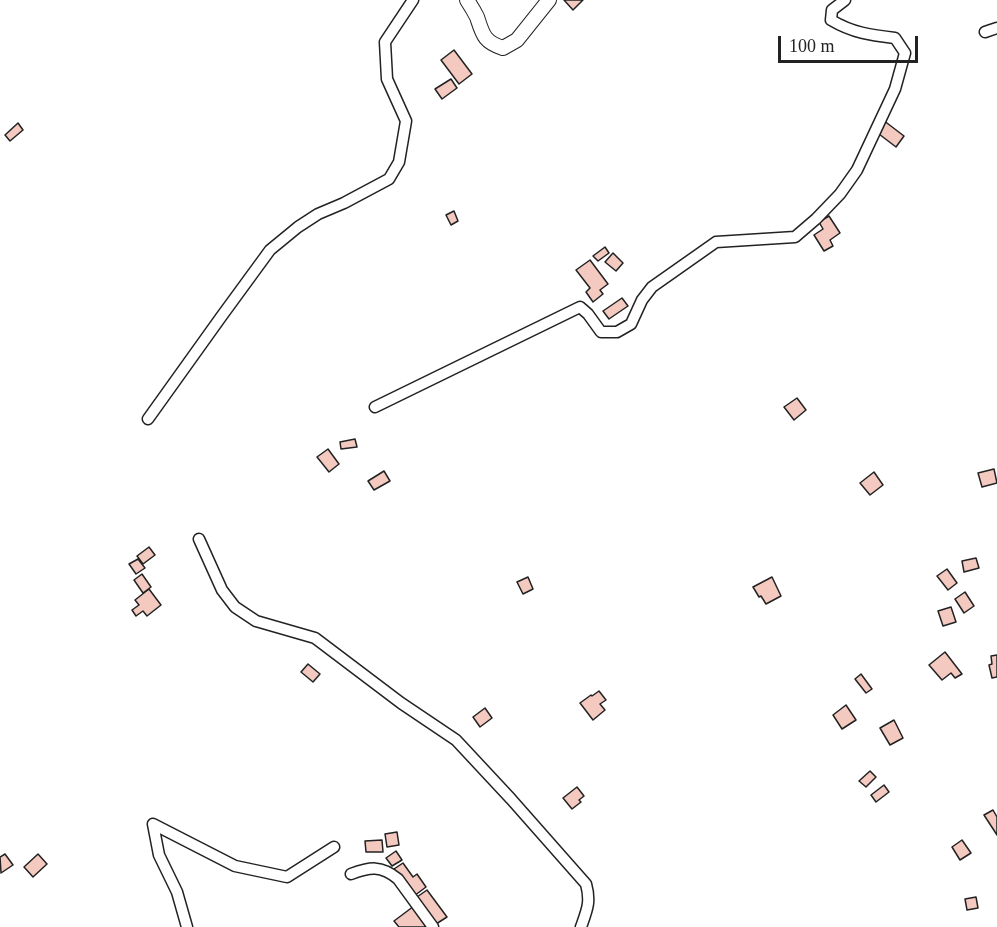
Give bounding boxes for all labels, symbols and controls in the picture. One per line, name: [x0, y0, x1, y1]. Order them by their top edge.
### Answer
scale bar: [781, 24, 920, 62]
text: 100 m: [789, 36, 835, 56]

